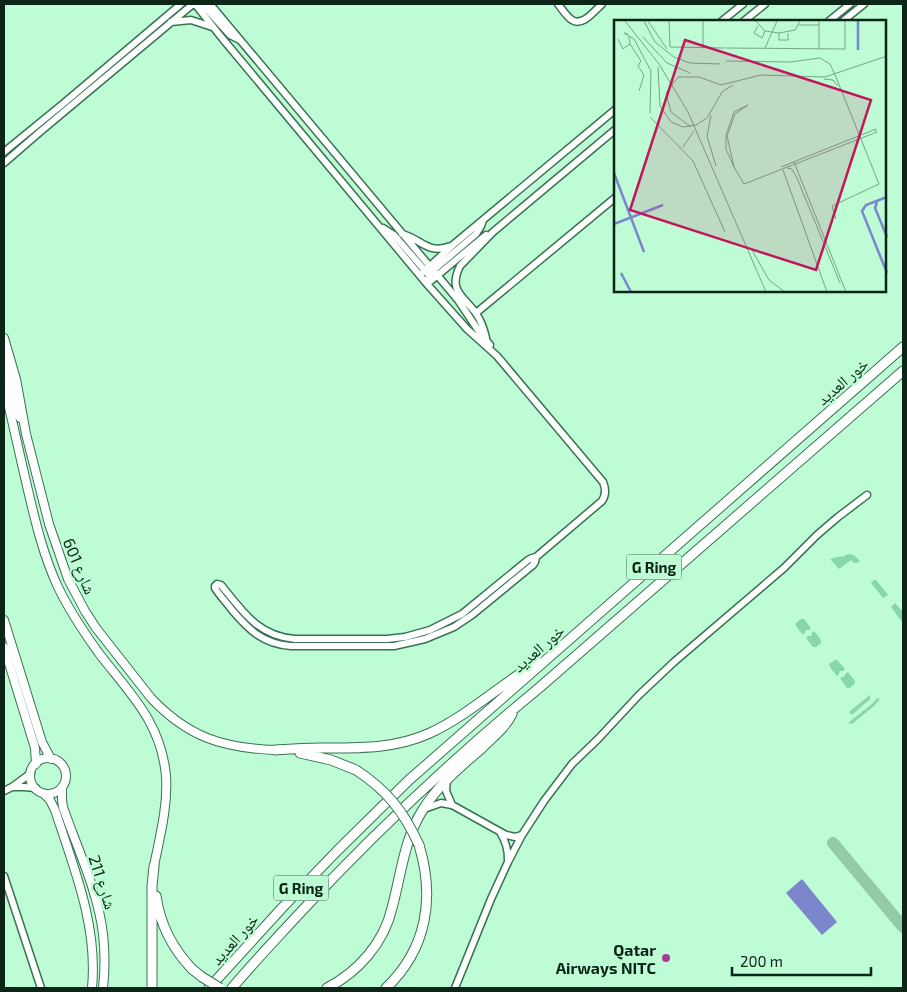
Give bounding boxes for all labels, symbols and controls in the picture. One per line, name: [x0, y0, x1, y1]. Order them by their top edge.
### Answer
inset map: [614, 20, 887, 292]
street label: خور العديد: [812, 354, 872, 409]
street label: شارع 601: [58, 535, 100, 598]
road number: G Ring: [626, 554, 682, 580]
street label: خور العديد: [508, 621, 568, 676]
street label: شارع 211: [83, 853, 121, 912]
road number: G Ring: [274, 876, 328, 900]
street label: خور العديد: [206, 910, 263, 969]
place label: Qatar Airways NITC: [556, 940, 656, 978]
scale bar: [732, 944, 871, 976]
marker: Qatar Airways NITC: [660, 952, 672, 964]
text: 200 m: [740, 952, 783, 970]

